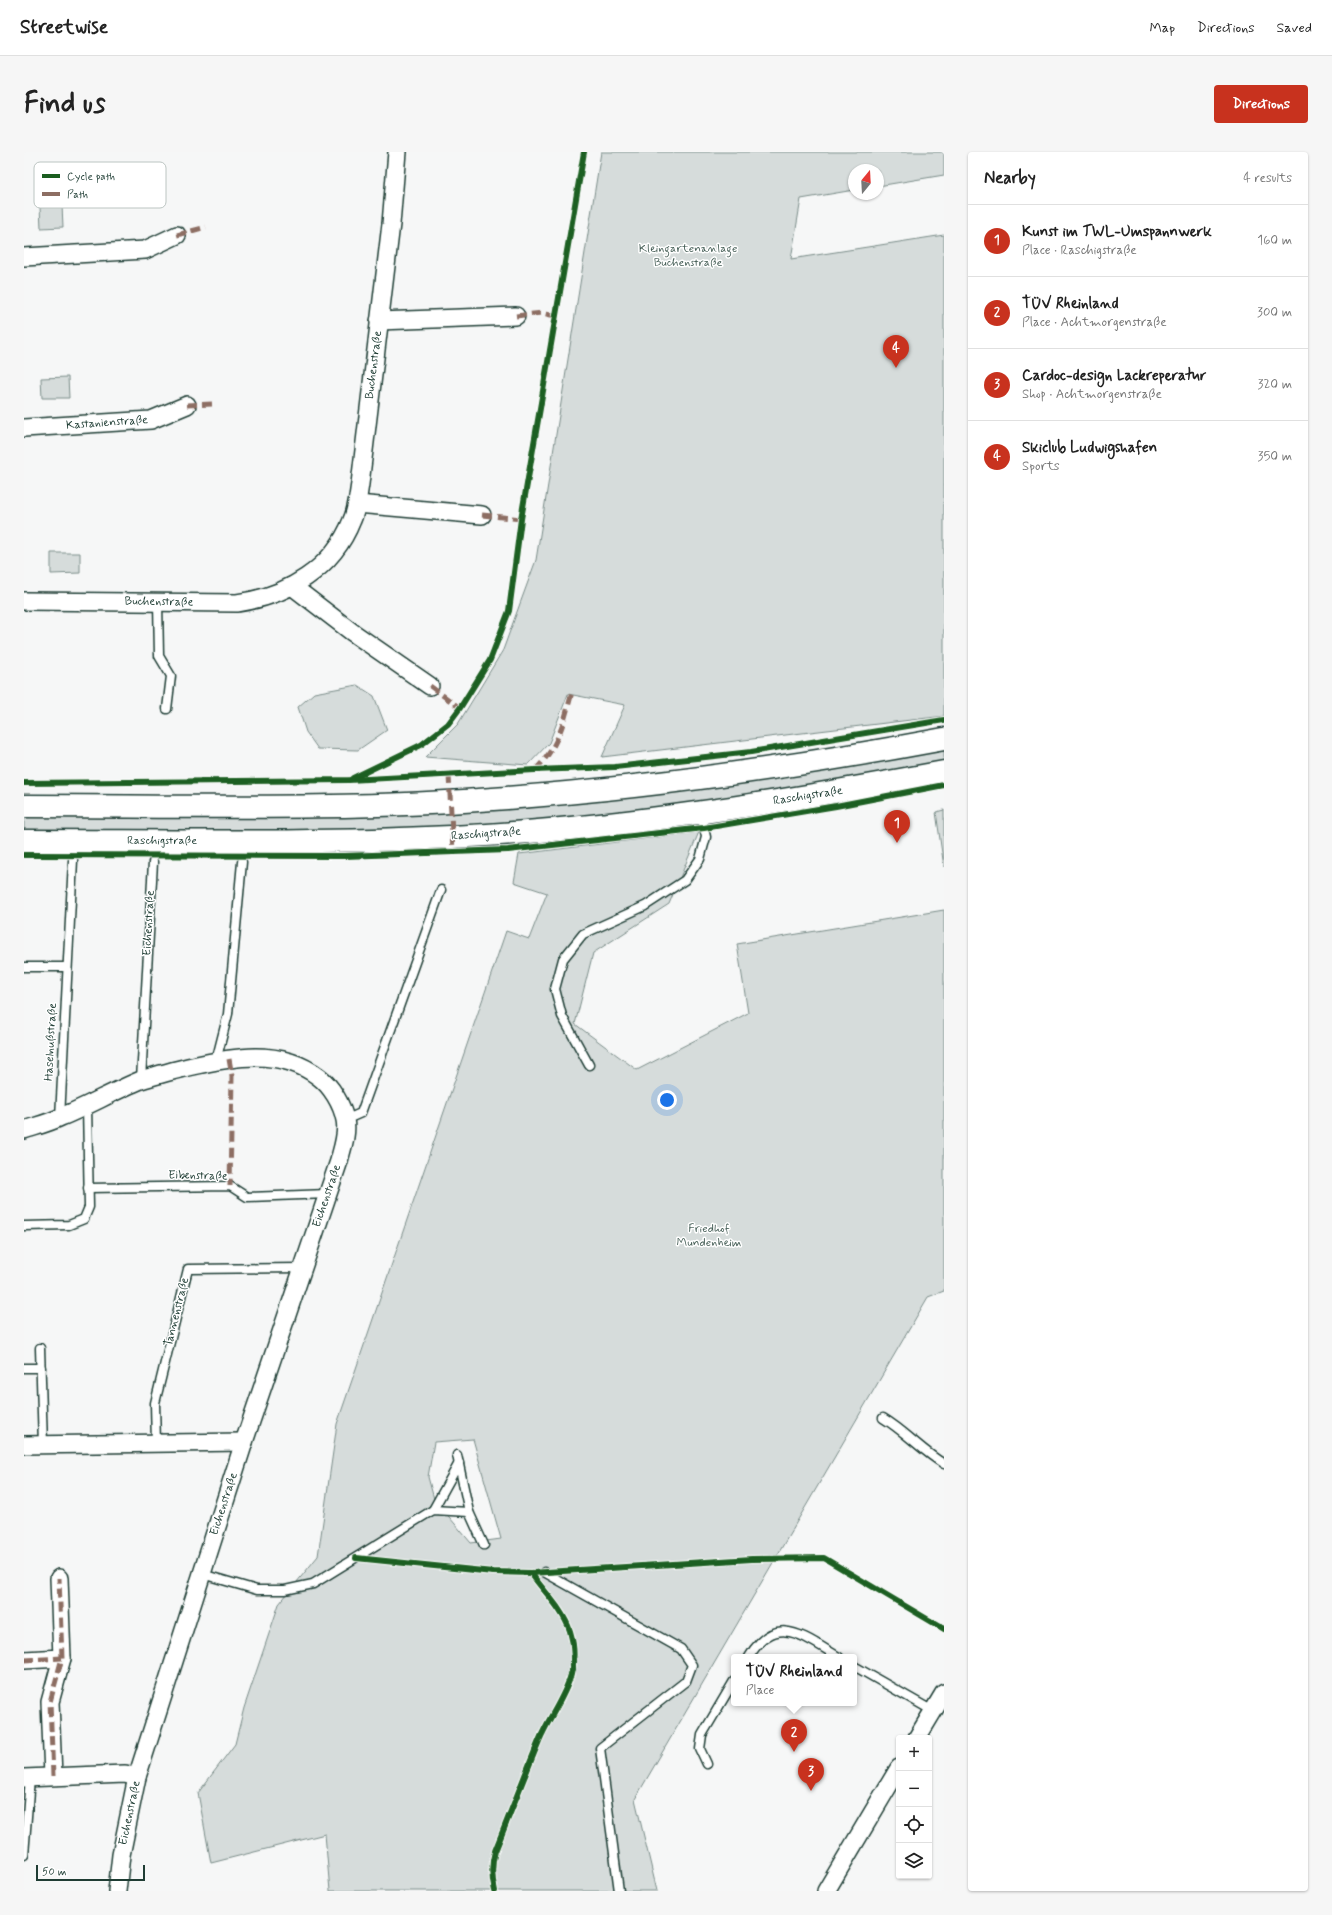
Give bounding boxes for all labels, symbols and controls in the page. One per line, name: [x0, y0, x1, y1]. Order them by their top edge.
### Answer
text: Streetwise: [20, 15, 108, 40]
text: Map: [1149, 19, 1175, 37]
text: Directions: [1197, 19, 1255, 37]
text: Saved: [1277, 19, 1312, 37]
button: Directions: [1214, 85, 1308, 123]
text: Find us: [24, 86, 105, 123]
legend: [34, 162, 166, 208]
north arrow: [848, 164, 884, 200]
text: Nearby: [984, 167, 1036, 189]
text: Cycle path: [67, 170, 115, 184]
text: 4 results: [1243, 170, 1292, 187]
text: Path: [67, 188, 88, 202]
text: Kunst im TWL-Umspannwerk: [1022, 222, 1212, 242]
text: 1: [994, 232, 1000, 249]
text: 160 m: [1257, 232, 1292, 249]
park label: Kleingartenanlage Buchenstraße: [639, 241, 737, 271]
text: Place · Raschigstraße: [1022, 242, 1137, 259]
text: TÜV Rheinland: [1022, 294, 1119, 314]
text: 2: [994, 304, 1000, 321]
text: 300 m: [1257, 304, 1292, 321]
text: Place · Achtmorgenstraße: [1022, 314, 1167, 331]
street label: Buchenstraße: [362, 330, 386, 400]
pin: 4: [883, 335, 909, 368]
text: Cardoc-design Lackreperatur: [1022, 366, 1206, 386]
text: 3: [994, 376, 1000, 393]
text: 320 m: [1258, 376, 1292, 393]
text: Shop · Achtmorgenstraße: [1022, 386, 1162, 403]
street label: Kastanienstraße: [65, 412, 149, 434]
text: Skiclub Ludwigshafen: [1022, 438, 1157, 458]
text: 4: [993, 448, 1001, 465]
text: 350 m: [1258, 448, 1292, 465]
text: Sports: [1022, 458, 1060, 475]
street label: Buchenstraße: [124, 593, 194, 611]
street label: Raschigstraße: [772, 783, 844, 809]
pin: 1: [884, 810, 910, 843]
street label: Raschigstraße: [450, 824, 522, 844]
street label: Raschigstraße: [127, 833, 197, 849]
street label: Eichenstraße: [139, 890, 159, 956]
street label: Haselnußstraße: [41, 1002, 61, 1082]
your location: [657, 1090, 677, 1110]
street label: Eichenstraße: [309, 1162, 345, 1230]
street label: Eibenstraße: [168, 1167, 228, 1185]
park label: Friedhof Mundenheim: [677, 1221, 741, 1251]
street label: Tannenstraße: [161, 1276, 193, 1348]
street label: Eichenstraße: [206, 1470, 242, 1538]
popup: [731, 1654, 857, 1706]
text: TÜV Rheinland: [746, 1662, 842, 1682]
text: Place: [746, 1682, 774, 1699]
pin: 2: [781, 1719, 807, 1752]
map controls: [896, 1735, 932, 1879]
button: +: [896, 1735, 932, 1771]
pin: 3: [798, 1758, 824, 1791]
button: −: [896, 1771, 932, 1807]
street label: Eichenstraße: [115, 1779, 145, 1847]
button: locate: [896, 1807, 932, 1843]
button: layers: [896, 1843, 932, 1879]
scale bar: [36, 1863, 145, 1882]
text: 50 m: [42, 1865, 67, 1879]

